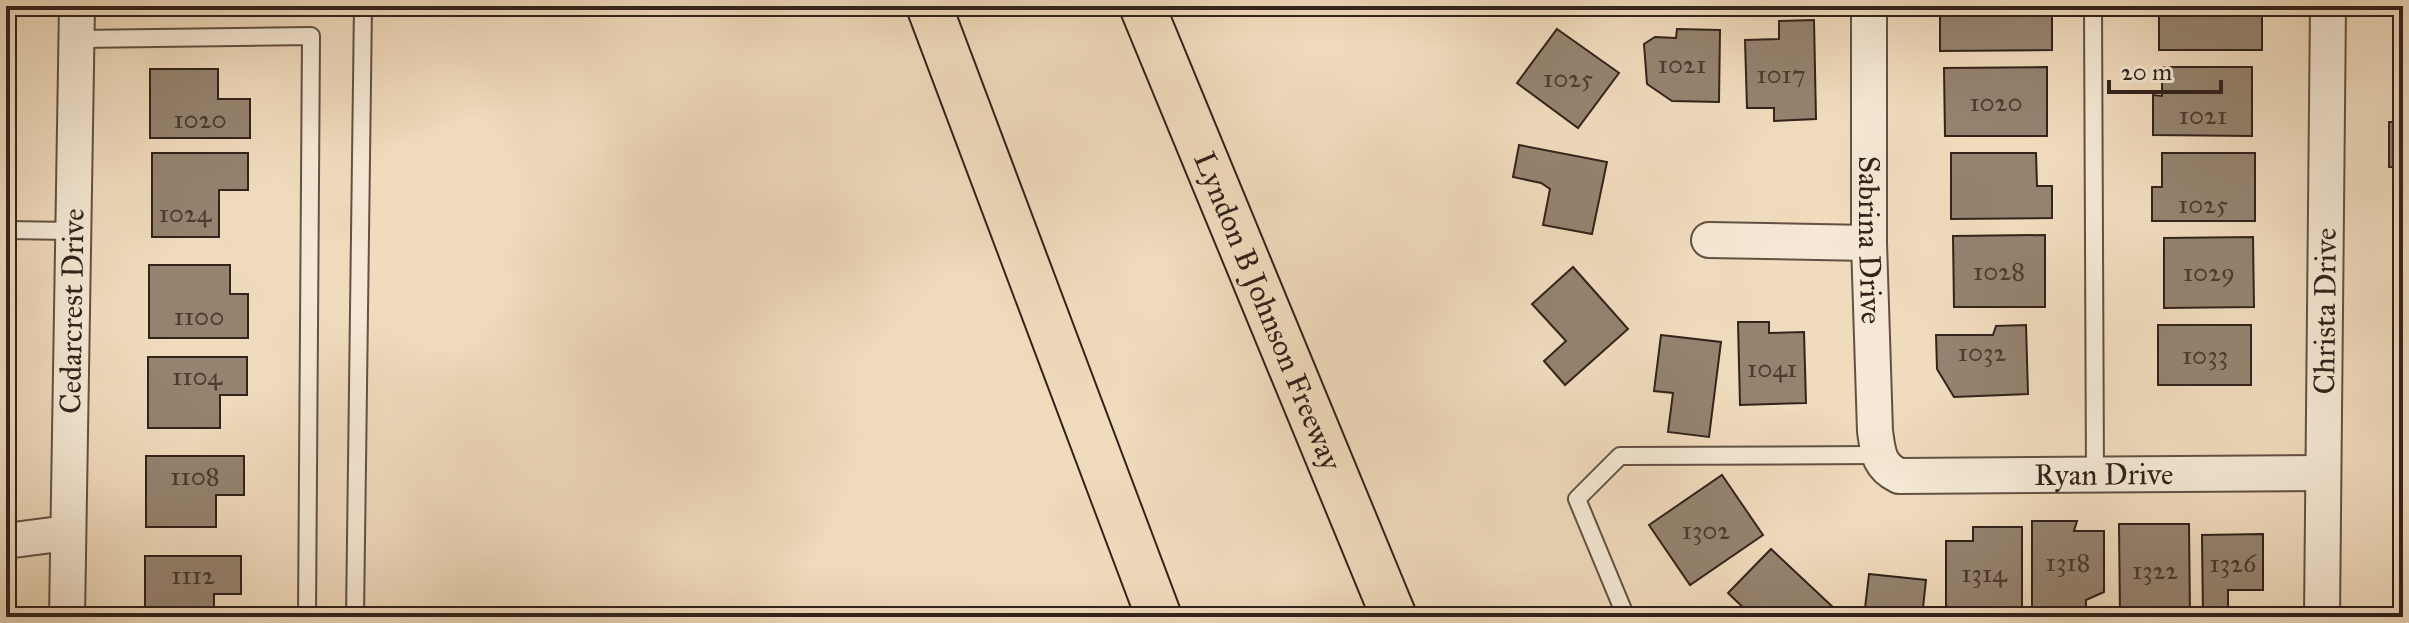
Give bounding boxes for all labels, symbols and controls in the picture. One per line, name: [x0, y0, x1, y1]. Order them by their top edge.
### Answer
scale bar: [2109, 44, 2221, 94]
house number: 1021: [1658, 48, 1706, 80]
text: 20 m: [2121, 57, 2172, 87]
house number: 1017: [1756, 58, 1806, 90]
house number: 1025: [1543, 62, 1593, 94]
house number: 1020: [1969, 86, 2023, 118]
house number: 1021: [2179, 99, 2227, 131]
house number: 1020: [173, 103, 227, 135]
street label: Lyndon B Johnson Freeway: [1186, 147, 1350, 476]
street label: Sabrina Drive: [1851, 156, 1890, 325]
house number: 1025: [2178, 188, 2228, 220]
house number: 1024: [159, 197, 212, 229]
street label: Cedarcrest Drive: [52, 208, 92, 414]
street label: Christa Drive: [2306, 227, 2344, 395]
house number: 1028: [1973, 255, 2025, 287]
house number: 1029: [2183, 256, 2235, 288]
house number: 1100: [174, 300, 224, 332]
house number: 1032: [1958, 336, 2006, 368]
house number: 1033: [2182, 339, 2228, 371]
house number: 1041: [1747, 352, 1797, 384]
house number: 1104: [172, 360, 223, 392]
street label: Ryan Drive: [2034, 456, 2174, 493]
house number: 1108: [170, 460, 220, 492]
house number: 1302: [1682, 514, 1730, 546]
house number: 1318: [2046, 546, 2090, 578]
house number: 1326: [2210, 547, 2257, 579]
house number: 1322: [2132, 554, 2178, 586]
house number: 1314: [1961, 557, 2007, 589]
house number: 1112: [171, 559, 215, 591]

